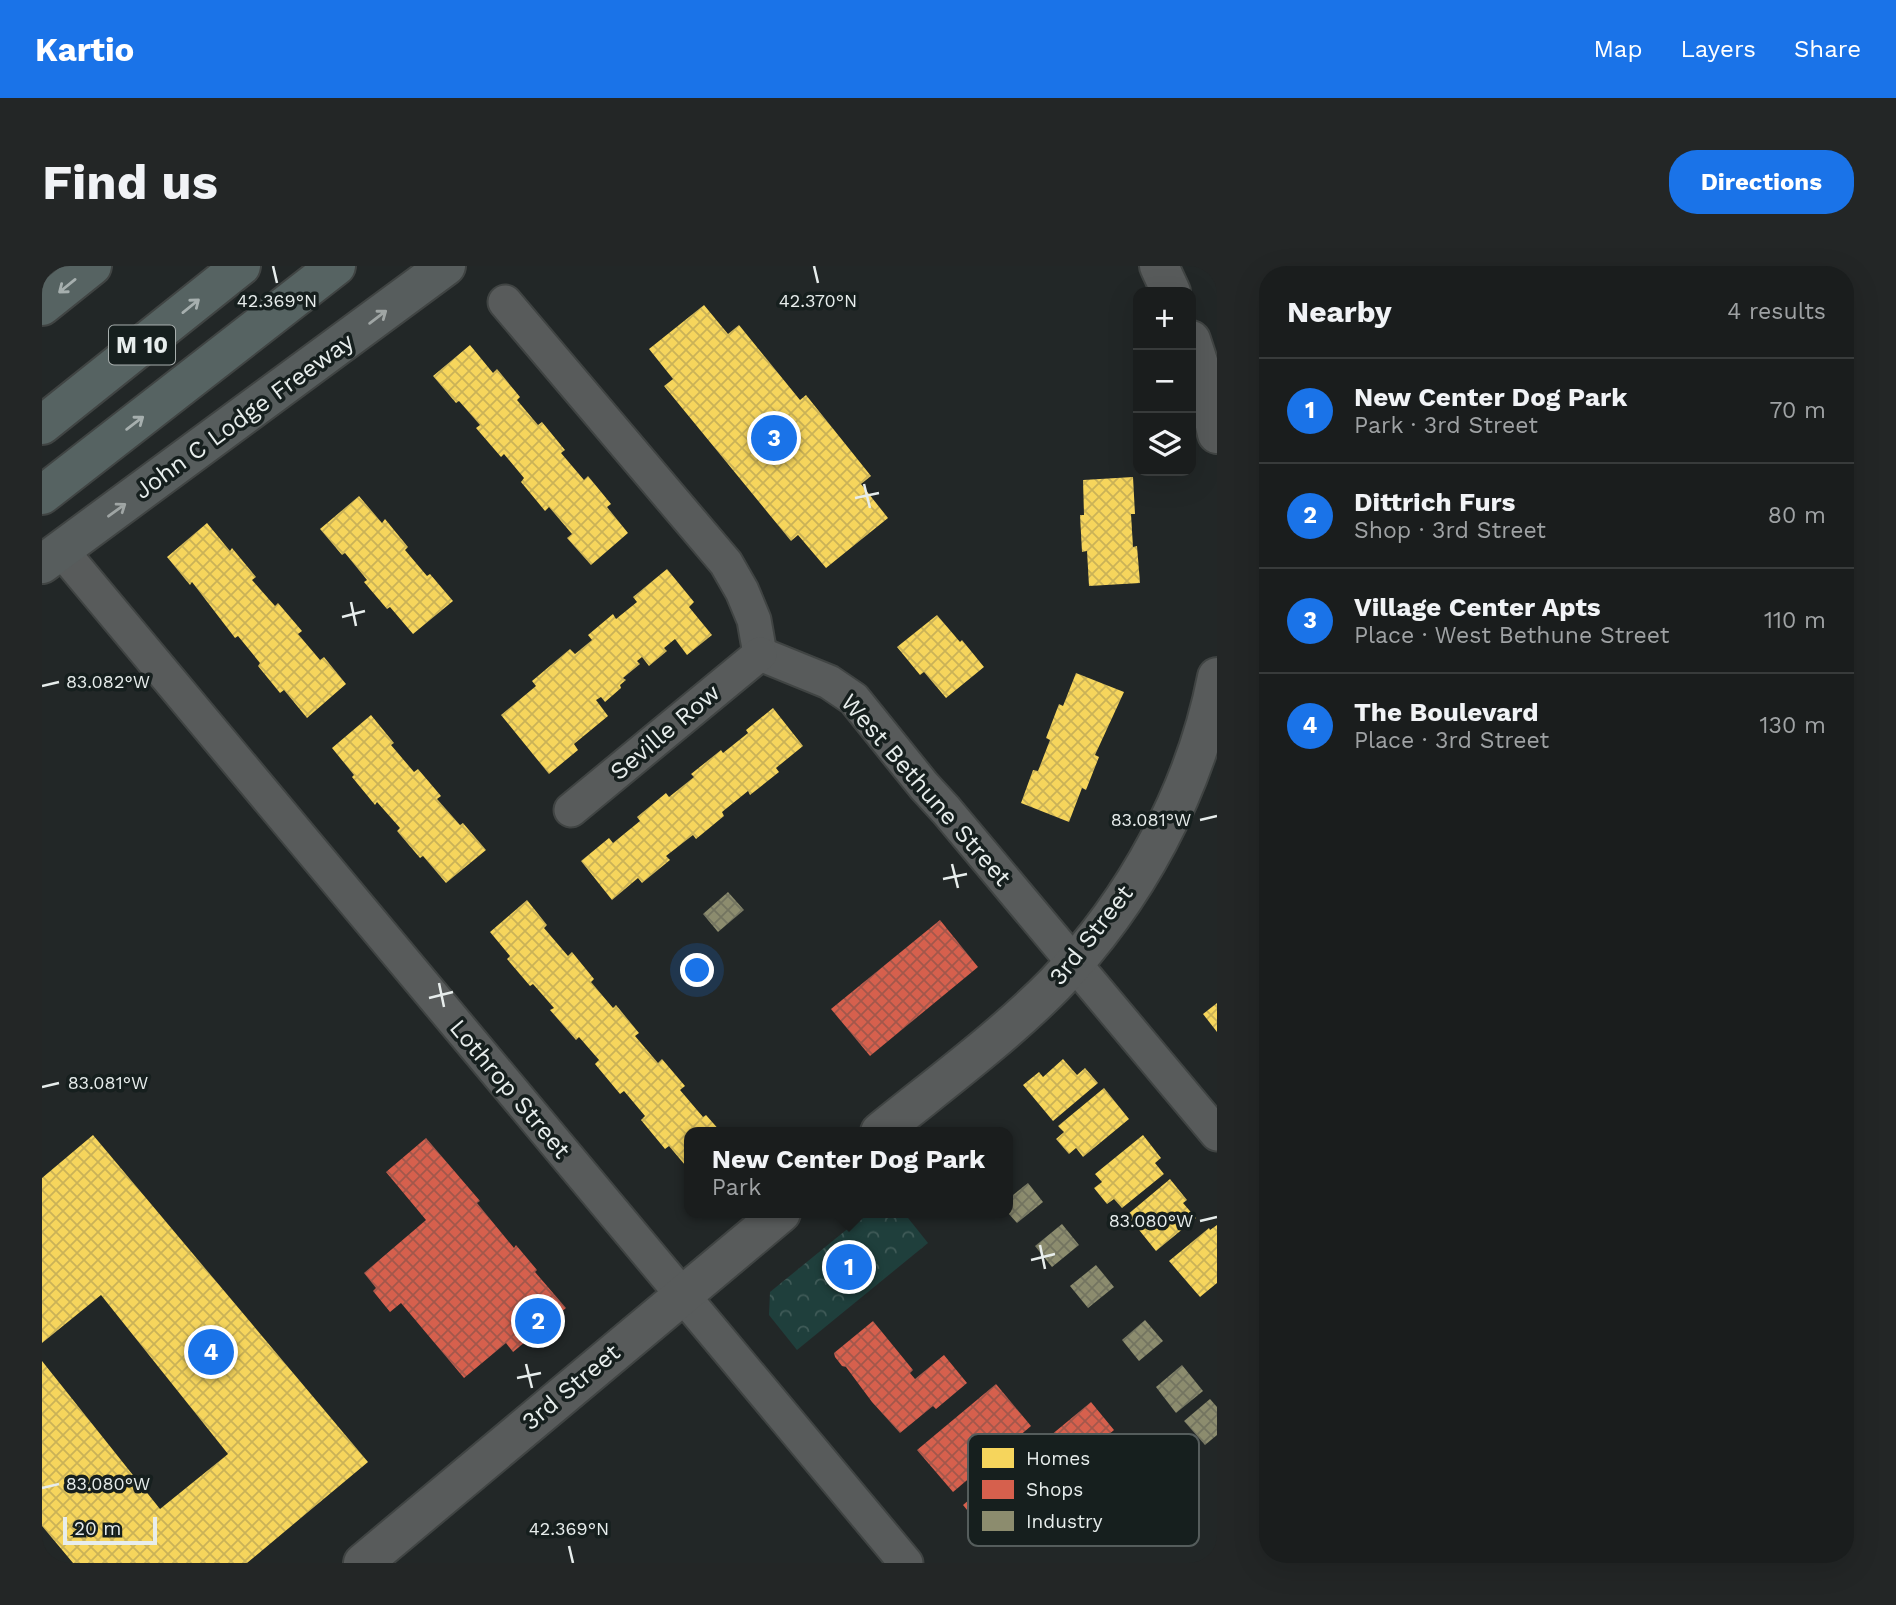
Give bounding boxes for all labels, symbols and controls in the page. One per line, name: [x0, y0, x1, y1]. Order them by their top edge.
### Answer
text: Kartio: [35, 30, 134, 69]
text: Map: [1594, 35, 1642, 63]
text: Layers: [1680, 35, 1756, 63]
text: Share: [1794, 35, 1861, 63]
button: Directions: [1669, 150, 1854, 214]
text: Find us: [42, 153, 218, 211]
one-way arrow: [58, 278, 77, 293]
map controls: [1133, 287, 1196, 476]
button: +: [1133, 287, 1196, 350]
text: 42.369°N: [237, 290, 317, 311]
text: 42.370°N: [779, 290, 857, 311]
text: Nearby: [1287, 294, 1392, 329]
one-way arrow: [182, 298, 200, 313]
text: 4 results: [1727, 298, 1826, 325]
one-way arrow: [369, 309, 387, 324]
road number: M 10: [109, 326, 175, 365]
street label: John C Lodge Freeway: [129, 327, 360, 505]
button: −: [1133, 350, 1196, 413]
text: New Center Dog Park: [1354, 382, 1627, 412]
text: 1: [1305, 397, 1315, 424]
text: 70 m: [1769, 397, 1826, 424]
pin: 3: [751, 412, 797, 464]
text: Park · 3rd Street: [1354, 412, 1538, 439]
button: layers: [1133, 413, 1196, 476]
one-way arrow: [125, 416, 144, 431]
text: Dittrich Furs: [1354, 487, 1515, 517]
text: 2: [1303, 502, 1317, 529]
text: 80 m: [1768, 502, 1826, 529]
one-way arrow: [107, 503, 126, 518]
text: Shop · 3rd Street: [1354, 517, 1546, 544]
text: Village Center Apts: [1354, 592, 1601, 622]
text: 3: [1303, 607, 1317, 634]
text: 110 m: [1764, 607, 1826, 634]
text: Place · West Bethune Street: [1354, 622, 1669, 649]
text: 83.082°W: [66, 671, 150, 692]
street label: Seville Row: [605, 678, 725, 786]
street label: West Bethune Street: [835, 688, 1017, 892]
text: The Boulevard: [1354, 697, 1539, 727]
text: 4: [1303, 712, 1317, 739]
text: 130 m: [1760, 712, 1826, 739]
text: Place · 3rd Street: [1354, 727, 1549, 754]
text: 83.081°W: [1111, 809, 1191, 830]
street label: 3rd Street: [1043, 880, 1139, 990]
your location: [680, 953, 714, 987]
street label: Lothrop Street: [444, 1014, 576, 1164]
text: 83.081°W: [68, 1072, 148, 1093]
popup: [684, 1127, 1013, 1218]
text: New Center Dog Park: [712, 1144, 985, 1174]
text: Park: [712, 1174, 761, 1201]
text: 83.080°W: [1109, 1210, 1193, 1231]
pin: 1: [826, 1241, 872, 1293]
pin: 2: [515, 1295, 561, 1347]
pin: 4: [188, 1326, 234, 1378]
street label: 3rd Street: [516, 1338, 626, 1436]
legend: [968, 1434, 1199, 1546]
text: Homes: [1026, 1447, 1090, 1470]
text: 83.080°W: [66, 1473, 150, 1494]
text: Shops: [1026, 1478, 1083, 1501]
text: Industry: [1026, 1510, 1103, 1533]
scale bar: [63, 1514, 158, 1546]
text: 20 m: [74, 1517, 121, 1540]
text: 42.369°N: [529, 1518, 609, 1539]

